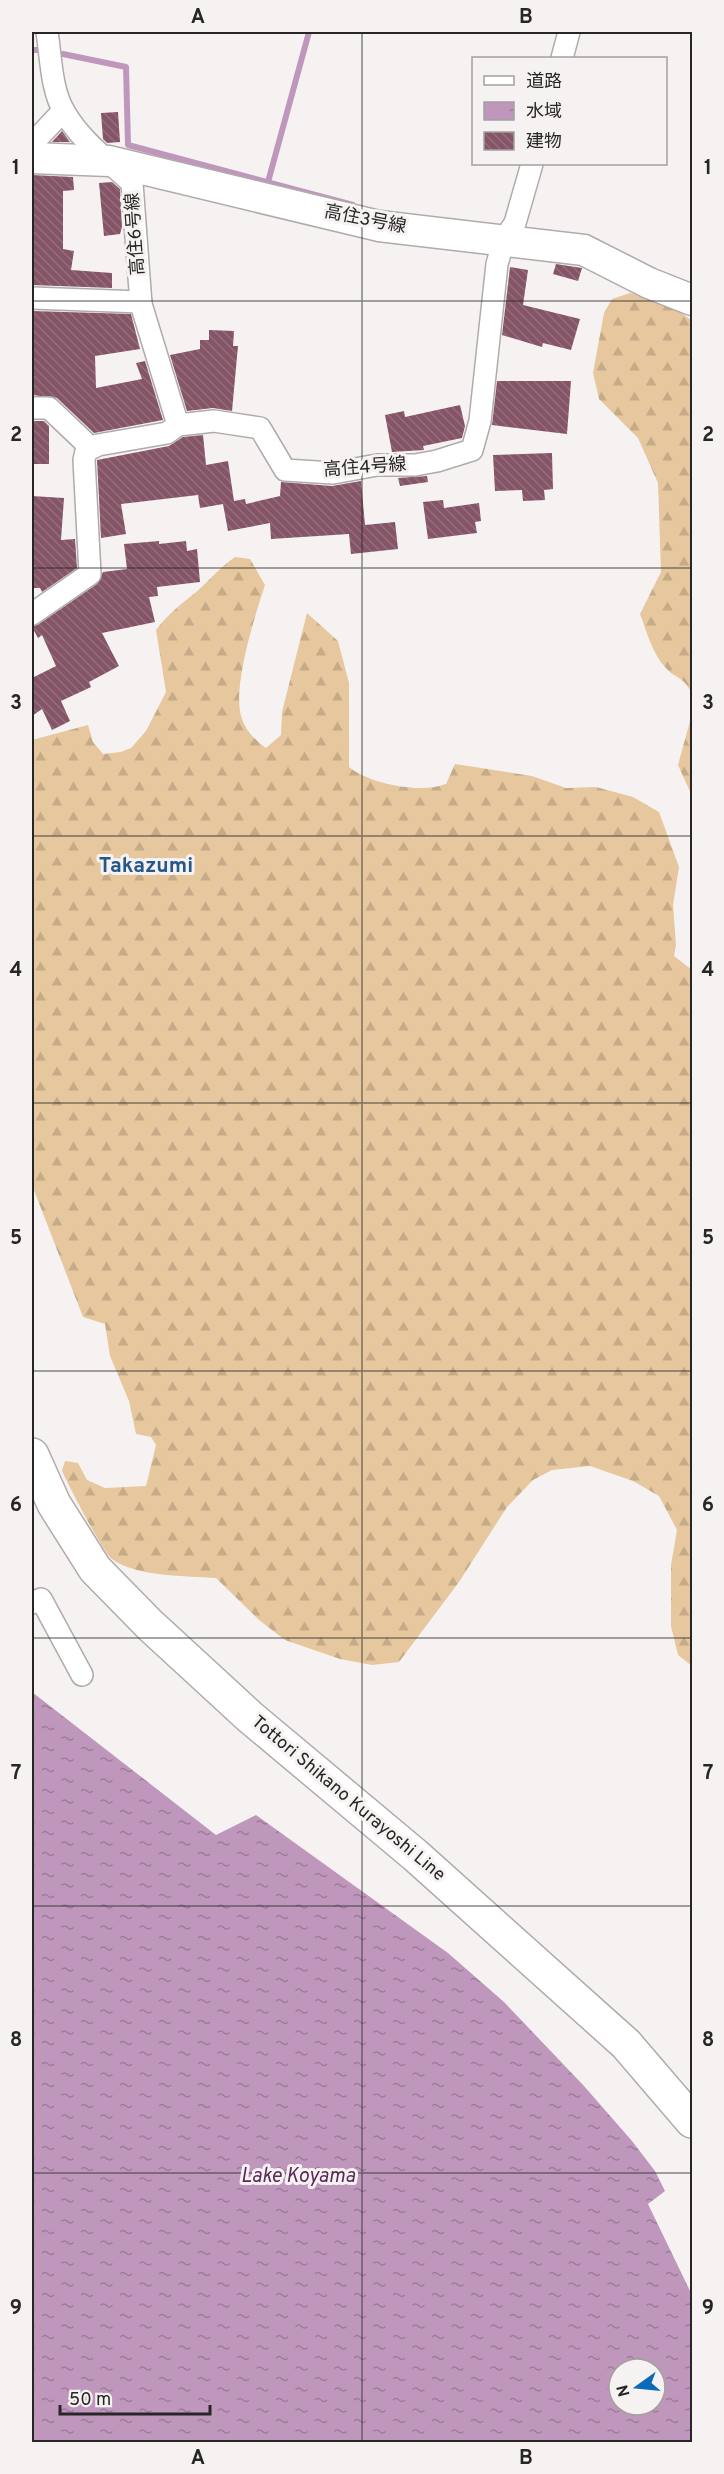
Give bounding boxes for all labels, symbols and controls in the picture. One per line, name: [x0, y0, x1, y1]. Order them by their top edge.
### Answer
text: A: [191, 5, 205, 31]
text: B: [519, 5, 533, 31]
legend: [472, 57, 667, 165]
text: 道路: [526, 71, 562, 94]
text: 水域: [526, 101, 562, 124]
text: 建物: [526, 131, 562, 154]
text: 1: [12, 156, 20, 182]
text: 1: [704, 156, 712, 182]
street label: 高住6号線: [122, 192, 150, 276]
street label: 高住3号線: [322, 201, 408, 239]
text: 2: [10, 423, 22, 449]
text: 2: [702, 423, 714, 449]
street label: 高住4号線: [323, 454, 407, 482]
text: 3: [10, 691, 22, 717]
text: 3: [702, 691, 714, 717]
district label: Takazumi: [99, 853, 193, 880]
text: 4: [10, 958, 22, 984]
text: 4: [702, 958, 714, 984]
text: 5: [10, 1226, 22, 1252]
text: 5: [702, 1226, 714, 1252]
text: 6: [10, 1493, 22, 1519]
text: 6: [702, 1493, 714, 1519]
street label: Tottori Shikano Kurayoshi Line: [246, 1711, 450, 1887]
text: 7: [11, 1761, 21, 1787]
text: 7: [703, 1761, 713, 1787]
text: 8: [10, 2028, 22, 2054]
text: 8: [702, 2028, 714, 2054]
water label: Lake Koyama: [241, 2164, 356, 2190]
text: 9: [10, 2296, 22, 2322]
text: 9: [702, 2296, 714, 2322]
north arrow: [607, 2357, 667, 2417]
scale bar: [60, 2378, 210, 2416]
text: N: [613, 2382, 636, 2399]
text: 50 m: [69, 2389, 111, 2412]
text: A: [191, 2446, 205, 2472]
text: B: [519, 2446, 533, 2472]

